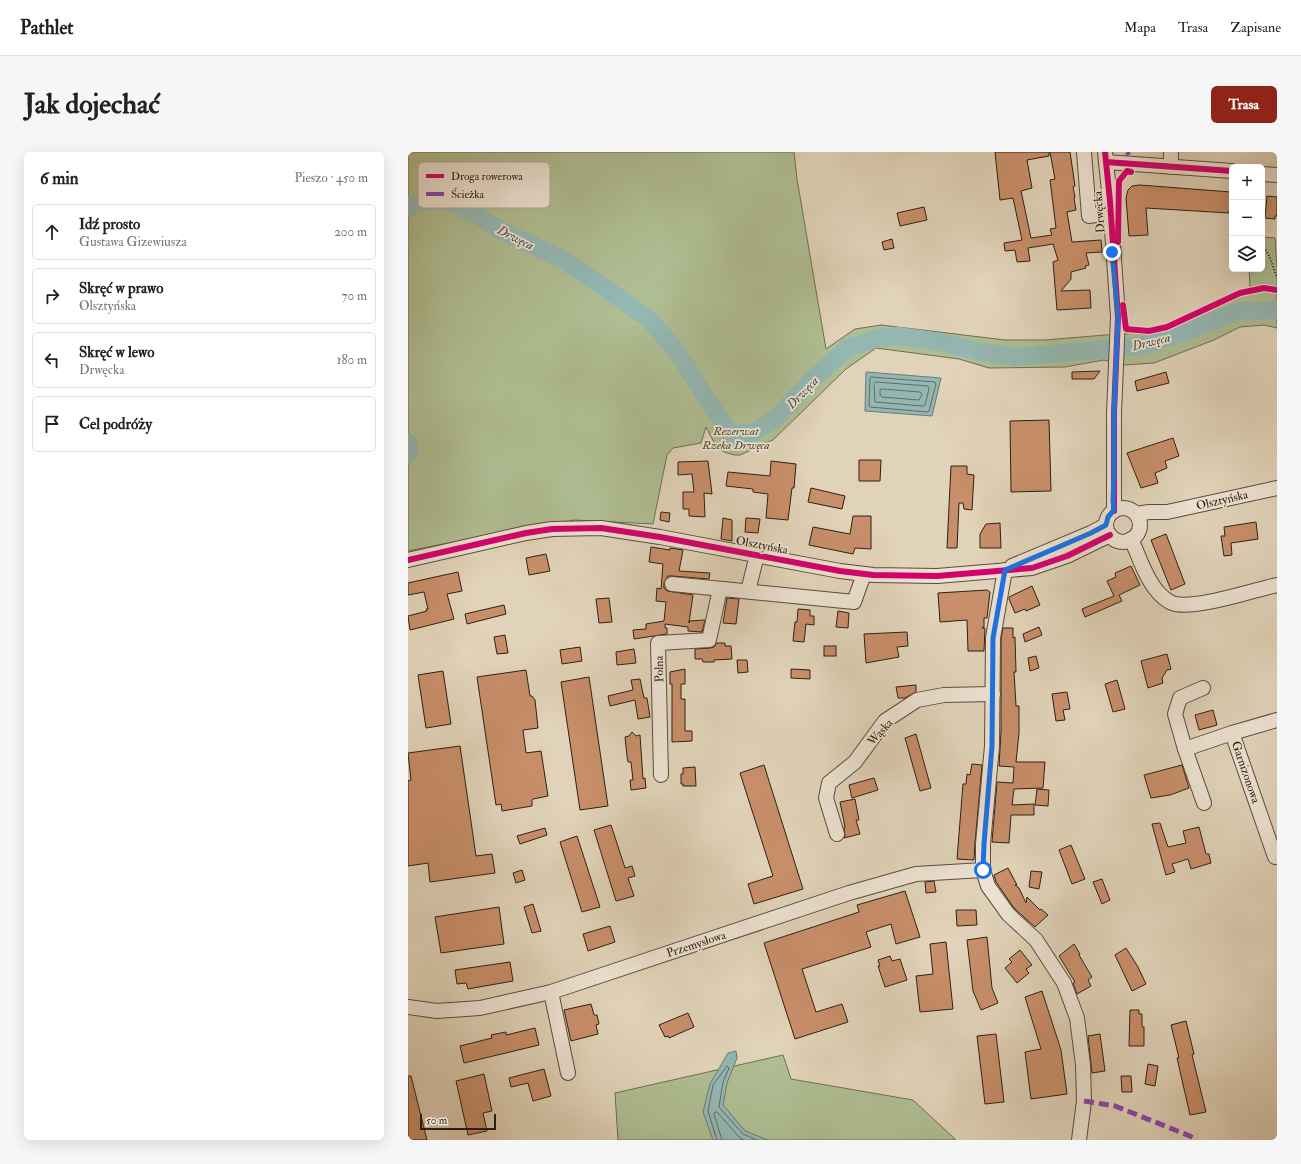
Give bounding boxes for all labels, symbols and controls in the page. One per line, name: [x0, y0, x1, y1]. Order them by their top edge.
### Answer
text: Pathlet: [20, 16, 74, 40]
text: Mapa: [1124, 19, 1156, 36]
text: Trasa: [1178, 19, 1208, 36]
text: Zapisane: [1230, 19, 1281, 36]
button: Trasa: [1211, 86, 1277, 123]
text: Jak dojechać: [24, 87, 160, 122]
legend: [418, 162, 550, 208]
map controls: [1229, 164, 1265, 272]
button: +: [1229, 164, 1265, 200]
text: 6 min: [40, 168, 79, 189]
text: Pieszo · 450 m: [294, 170, 368, 186]
text: Droga rowerowa: [451, 170, 523, 183]
text: Ścieżka: [451, 187, 485, 201]
street label: Drwęcka: [1090, 189, 1108, 233]
button: −: [1229, 200, 1265, 236]
text: Idź prosto: [79, 215, 140, 234]
icon: ahead: [41, 221, 63, 243]
water label: Drwęca: [494, 221, 536, 254]
text: 200 m: [334, 224, 367, 240]
text: Gustawa Gizewiusza: [79, 234, 187, 250]
button: layers: [1229, 236, 1265, 272]
route end: [1103, 243, 1121, 261]
text: Skręć w prawo: [79, 279, 163, 298]
icon: right: [41, 285, 63, 307]
text: 70 m: [342, 288, 367, 304]
text: Olsztyńska: [79, 298, 136, 314]
water label: Drwęca: [1129, 330, 1172, 355]
text: Skręć w lewo: [79, 343, 154, 362]
icon: left: [41, 349, 63, 371]
text: 180 m: [337, 352, 367, 368]
text: Drwęcka: [79, 362, 125, 378]
water label: Drwęca: [783, 373, 822, 413]
icon: arrive: [41, 413, 63, 435]
text: Cel podróży: [79, 415, 152, 434]
park label: Rezerwat Rzeka Drwęca: [701, 424, 770, 453]
street label: Olsztyńska: [1195, 487, 1251, 514]
street label: Olsztyńska: [735, 533, 790, 558]
street label: Polna: [652, 655, 667, 682]
street label: Wąska: [864, 715, 897, 750]
street label: Garnizonowa: [1228, 739, 1263, 806]
route start: [974, 861, 992, 879]
street label: Przemysłowa: [664, 927, 729, 961]
scale bar: [420, 1112, 496, 1131]
text: 50 m: [426, 1114, 447, 1127]

